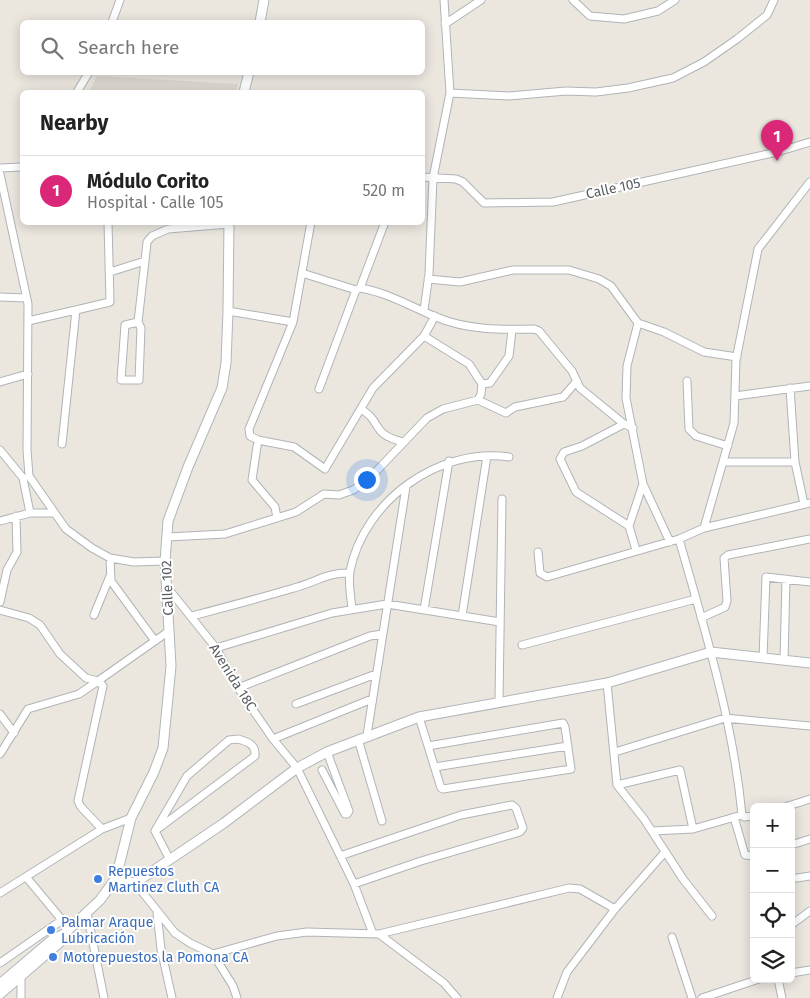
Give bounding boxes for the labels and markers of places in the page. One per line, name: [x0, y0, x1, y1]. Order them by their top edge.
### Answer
pin: 1: [761, 120, 793, 161]
place label: Repuestos Martinez Cluth CA: [108, 863, 219, 896]
marker: Repuestos Martinez Cluth CA: [92, 873, 104, 885]
place label: Palmar Araque Lubricación: [61, 914, 153, 947]
marker: Palmar Araque Lubricación: [45, 924, 57, 936]
place label: Motorepuestos la Pomona CA: [63, 949, 248, 966]
marker: Motorepuestos la Pomona CA: [47, 951, 59, 963]

